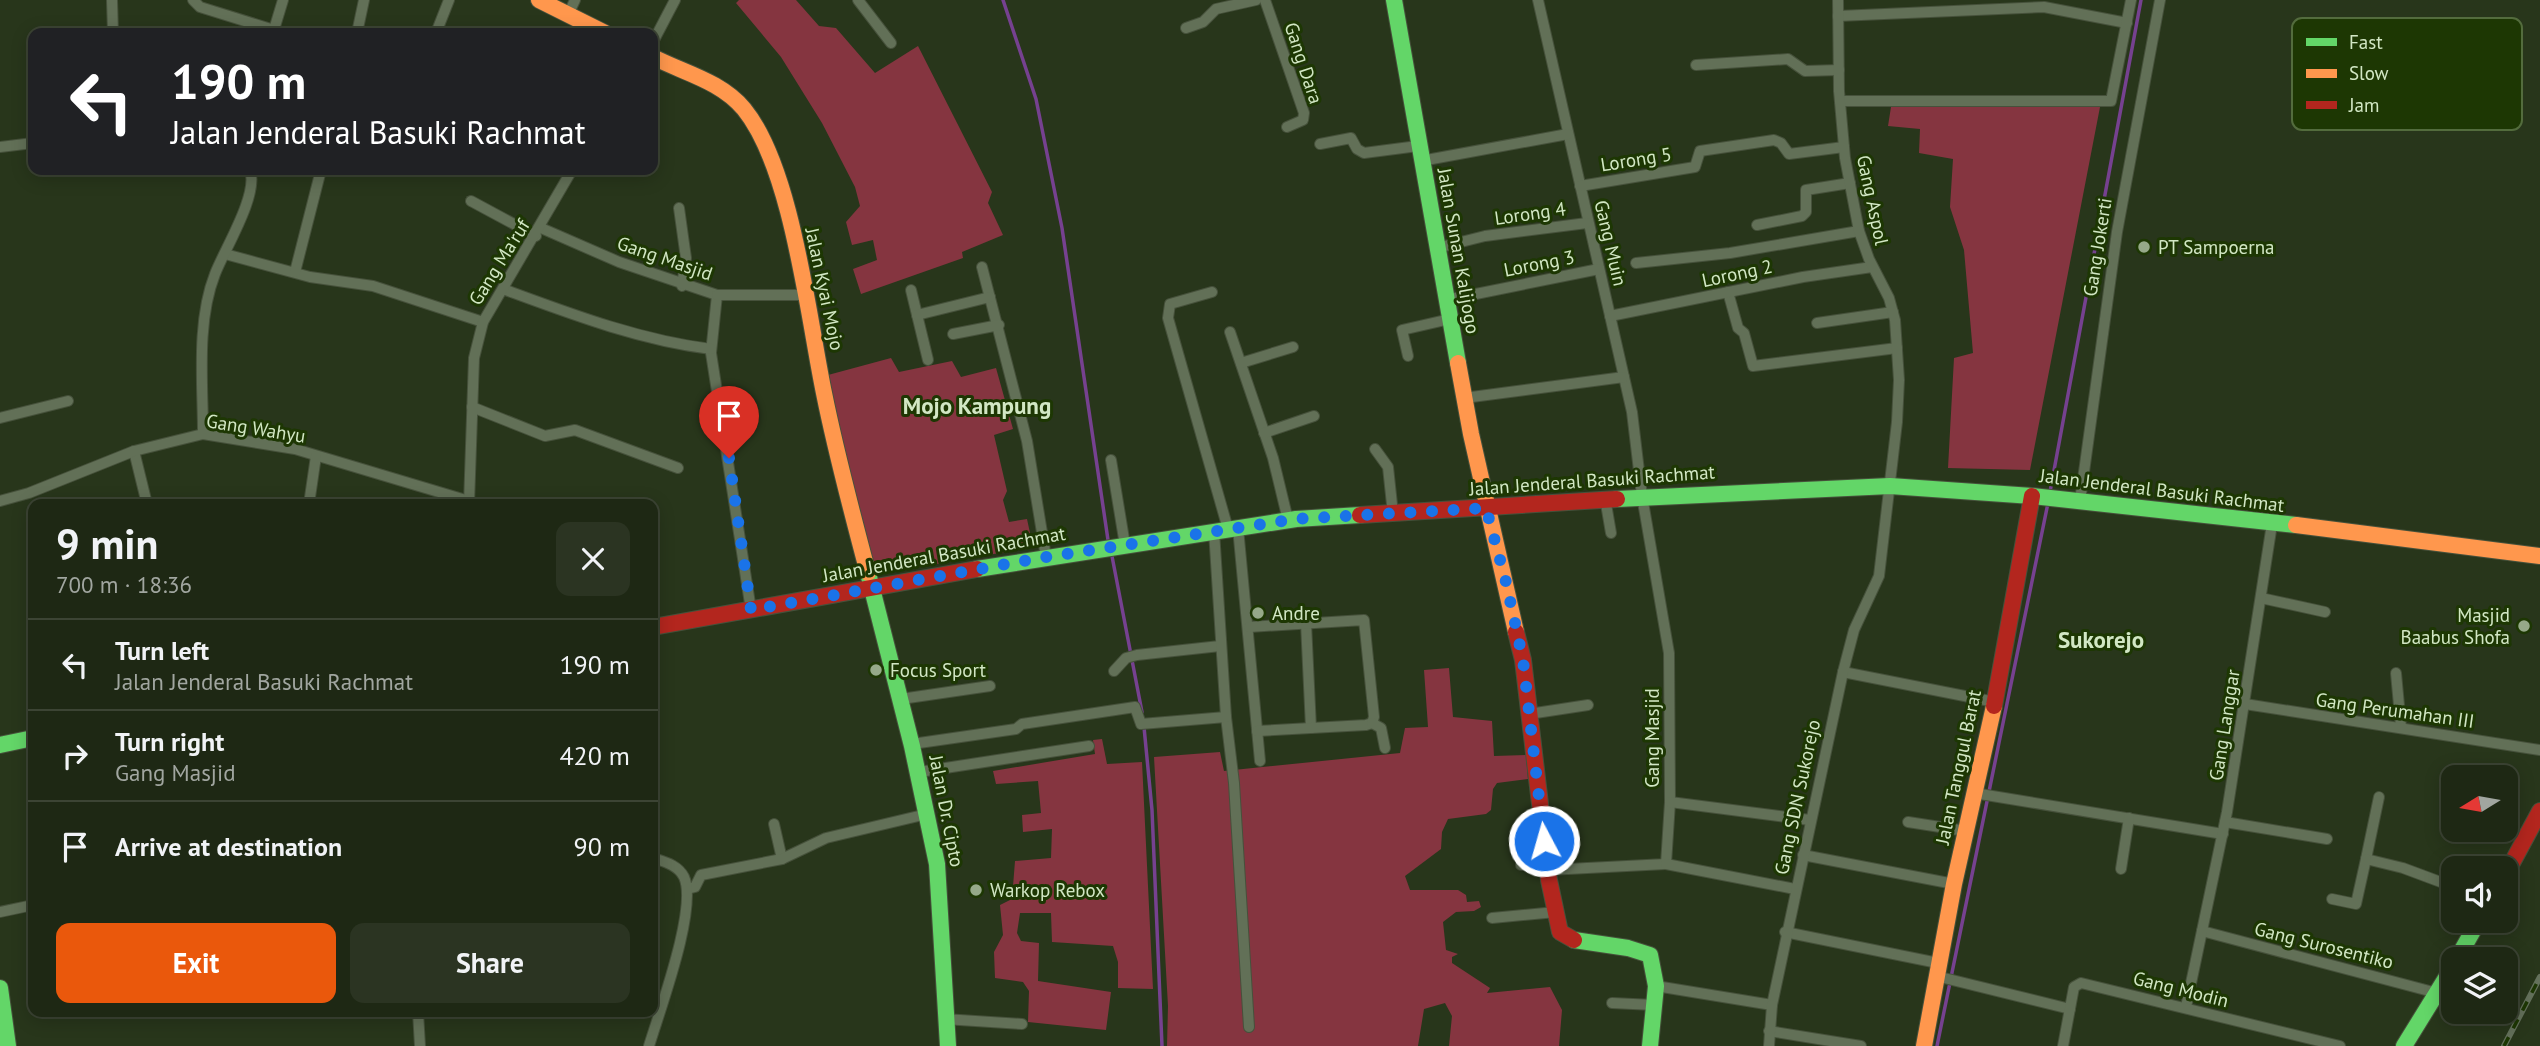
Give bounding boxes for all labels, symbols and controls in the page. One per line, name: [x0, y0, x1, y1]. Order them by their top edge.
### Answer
legend: [2292, 18, 2522, 130]
street label: Gang Dara: [1280, 19, 1328, 107]
text: Fast: [2349, 30, 2383, 54]
text: 190 m: [171, 49, 306, 113]
icon: left: [56, 56, 147, 147]
text: Slow: [2349, 61, 2389, 85]
text: Jam: [2348, 93, 2379, 117]
text: Jalan Jenderal Basuki Rachmat: [171, 111, 586, 153]
street label: Lorong 5: [1599, 142, 1673, 176]
street label: Gang Aspol: [1852, 153, 1894, 248]
street label: Jalan Sunan Kalijogo: [1432, 165, 1485, 336]
street label: Lorong 4: [1493, 196, 1567, 230]
street label: Gang Jokerti: [2077, 196, 2117, 298]
street label: Gang Muin: [1589, 198, 1633, 288]
street label: Gang Ma'ruf: [463, 214, 535, 309]
street label: Jalan Kyai Mojo: [800, 224, 850, 353]
street label: Gang Masjid: [614, 230, 716, 286]
place label: PT Sampoerna: [2158, 235, 2275, 259]
marker: PT Sampoerna: [2136, 239, 2152, 255]
street label: Lorong 3: [1502, 244, 1576, 282]
street label: Lorong 2: [1700, 254, 1774, 292]
pin: [699, 386, 759, 458]
district label: Mojo Kampung: [903, 391, 1051, 420]
icon: arrive: [710, 397, 748, 435]
street label: Gang Wahyu: [205, 408, 307, 448]
street label: Jalan Jenderal Basuki Rachmat: [1467, 459, 1716, 501]
street label: Jalan Jenderal Basuki Rachmat: [2037, 463, 2286, 517]
text: 9 min: [56, 516, 158, 571]
street label: Jalan Jenderal Basuki Rachmat: [820, 521, 1068, 587]
button: close: [556, 522, 630, 596]
text: 700 m · 18:36: [56, 570, 192, 599]
place label: Andre: [1272, 601, 1320, 625]
place label: Masjid Baabus Shofa: [2401, 603, 2510, 649]
marker: Andre: [1250, 605, 1266, 621]
marker: Masjid Baabus Shofa: [2516, 618, 2532, 634]
district label: Sukorejo: [2058, 625, 2144, 654]
text: Turn left: [115, 634, 209, 667]
icon: left: [56, 646, 94, 684]
text: 190 m: [559, 648, 630, 681]
place label: Focus Sport: [890, 658, 986, 682]
marker: Focus Sport: [868, 662, 884, 678]
text: Jalan Jenderal Basuki Rachmat: [115, 667, 413, 696]
street label: Gang Langgar: [2203, 667, 2245, 782]
street label: Jalan Tanggul Barat: [1930, 687, 1986, 847]
street label: Gang Perumahan III: [2314, 687, 2476, 733]
street label: Gang Masjid: [1640, 688, 1664, 788]
street label: Gang SDN Sukorejo: [1769, 717, 1825, 877]
text: Turn right: [115, 725, 224, 758]
icon: right: [56, 737, 94, 775]
text: 420 m: [559, 739, 630, 772]
street label: Jalan Dr. Cipto: [924, 752, 970, 869]
text: Gang Masjid: [115, 758, 236, 787]
north arrow: [2441, 765, 2518, 842]
map controls: [2441, 765, 2518, 1024]
position arrow: [1507, 804, 1581, 878]
icon: arrive: [56, 828, 94, 866]
text: Arrive at destination: [115, 830, 342, 863]
text: 90 m: [574, 830, 630, 863]
button: sound: [2441, 856, 2518, 933]
place label: Warkop Rebox: [990, 878, 1105, 902]
marker: Warkop Rebox: [968, 882, 984, 898]
street label: Gang Surosentiko: [2252, 916, 2396, 974]
button: Exit: [56, 923, 336, 1003]
button: Share: [350, 923, 630, 1003]
button: layers: [2441, 947, 2518, 1024]
street label: Gang Modin: [2131, 966, 2231, 1012]

